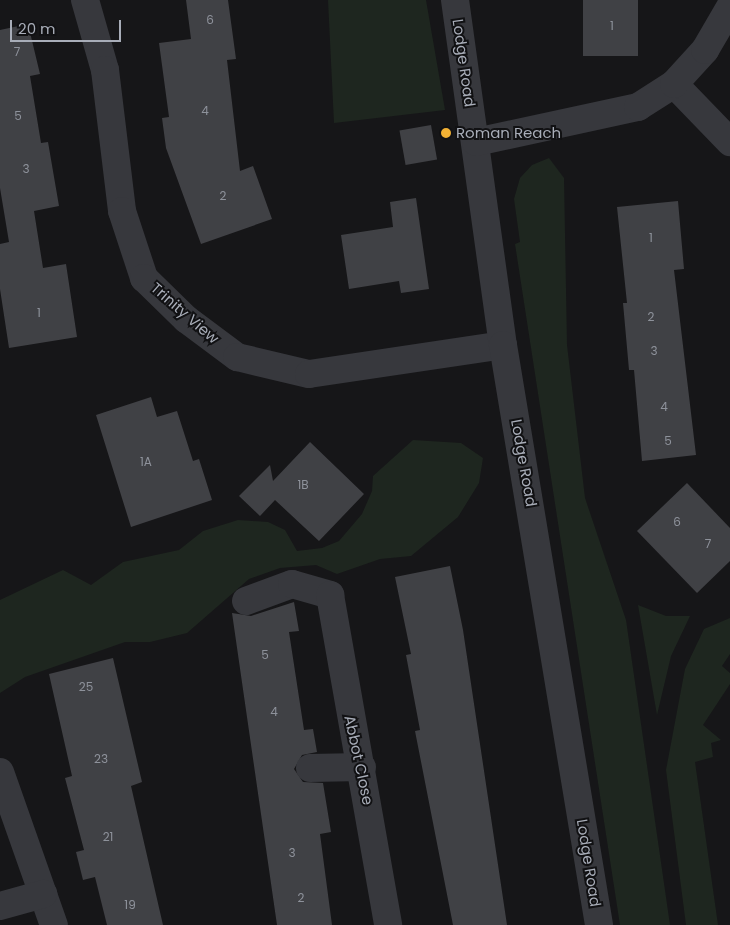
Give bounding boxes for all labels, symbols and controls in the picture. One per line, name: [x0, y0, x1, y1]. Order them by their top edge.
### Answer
scale bar: [12, 10, 124, 42]
house number: 6: [206, 13, 214, 27]
text: 20 m: [18, 18, 56, 39]
street label: Lodge Road: [449, 18, 479, 108]
house number: 1: [610, 19, 614, 33]
house number: 7: [14, 45, 20, 59]
house number: 4: [201, 104, 209, 118]
house number: 5: [14, 109, 22, 123]
place label: Roman Reach: [456, 124, 561, 142]
marker: Roman Reach: [440, 127, 452, 139]
house number: 3: [22, 162, 30, 176]
house number: 2: [220, 189, 226, 203]
house number: 1: [649, 231, 653, 245]
street label: Trinity View: [147, 279, 223, 347]
house number: 1: [37, 306, 41, 320]
house number: 2: [648, 310, 654, 324]
house number: 3: [650, 344, 658, 358]
house number: 4: [660, 400, 668, 414]
street label: Lodge Road: [507, 418, 541, 508]
house number: 5: [664, 434, 672, 448]
house number: 1A: [140, 455, 152, 469]
house number: 1B: [297, 478, 309, 492]
house number: 6: [673, 515, 681, 529]
house number: 7: [705, 537, 711, 551]
house number: 5: [261, 648, 269, 662]
house number: 25: [79, 680, 93, 694]
house number: 4: [270, 705, 278, 719]
street label: Abbot Close: [341, 713, 377, 807]
house number: 23: [94, 752, 108, 766]
street label: Lodge Road: [573, 818, 605, 908]
house number: 21: [103, 830, 113, 844]
house number: 3: [288, 846, 296, 860]
house number: 2: [298, 891, 304, 905]
house number: 19: [124, 898, 136, 912]

